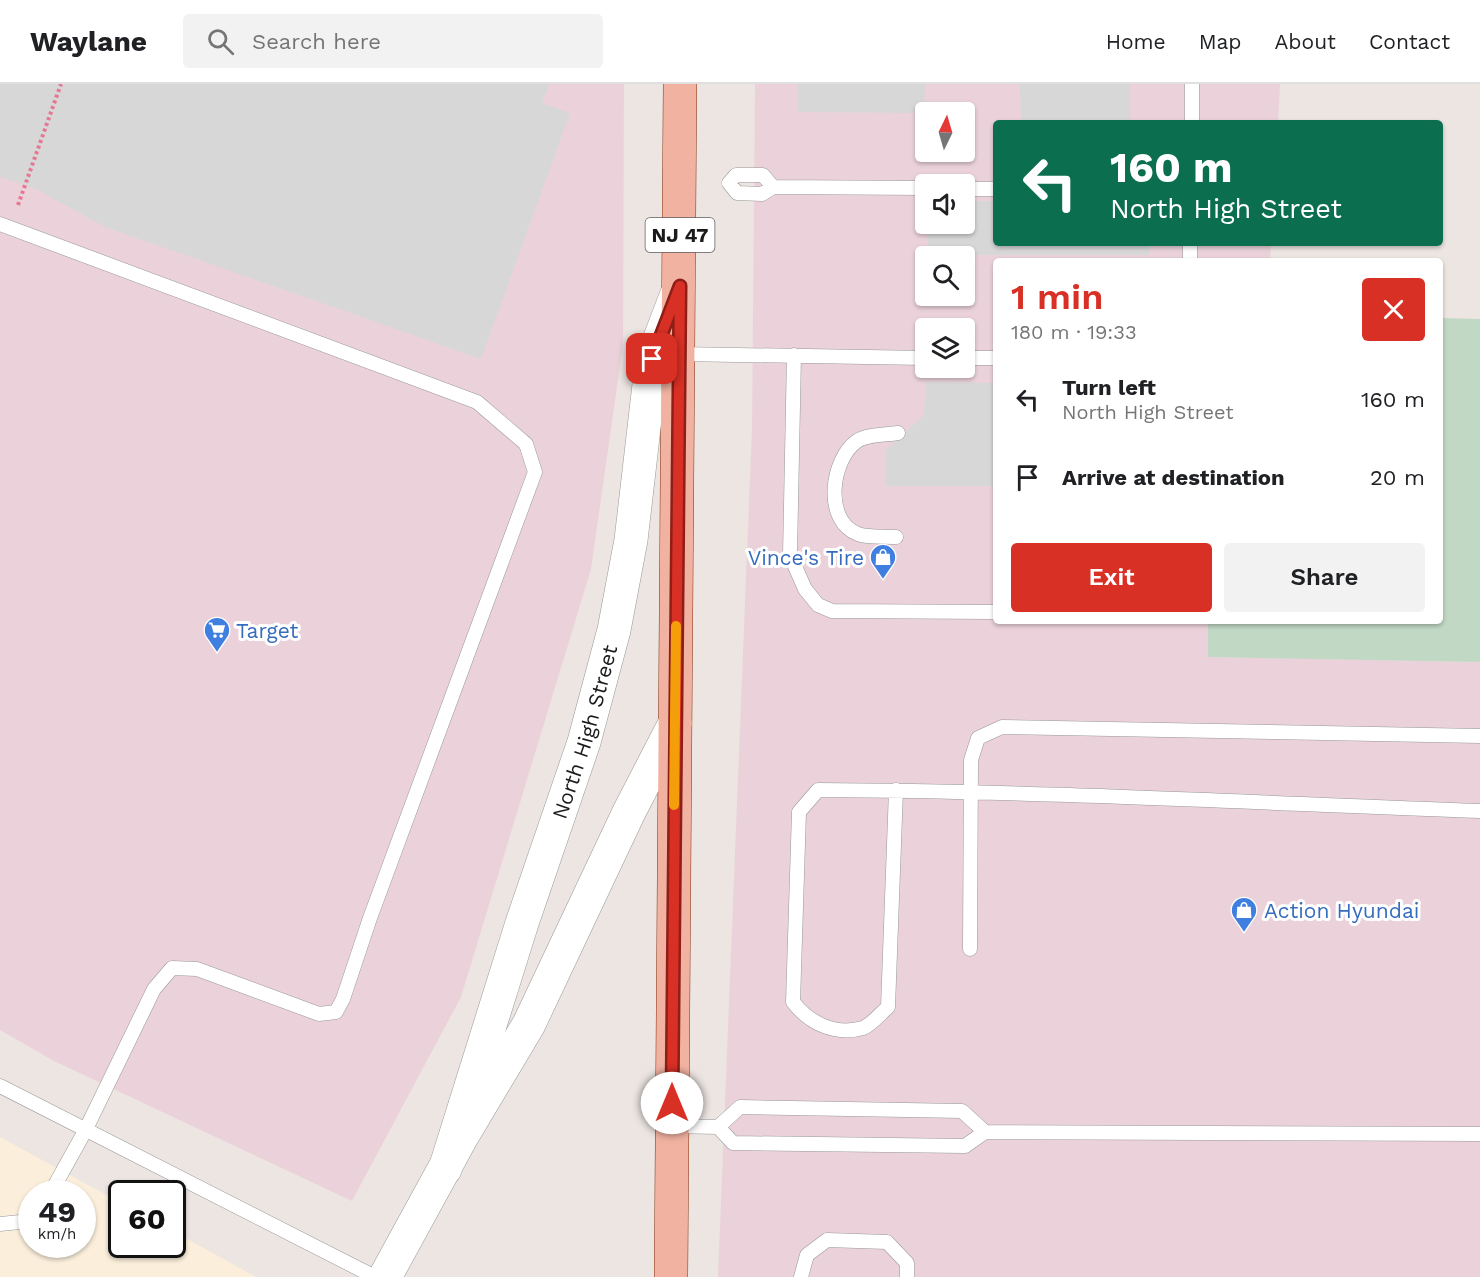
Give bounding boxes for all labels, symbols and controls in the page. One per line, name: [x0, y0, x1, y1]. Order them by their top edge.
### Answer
search box: [183, 14, 603, 68]
text: Waylane: [30, 25, 147, 58]
icon: search: [204, 25, 237, 58]
text: Search here: [252, 29, 381, 54]
text: Home: [1106, 29, 1166, 54]
text: Map: [1199, 29, 1242, 54]
text: About: [1275, 29, 1336, 54]
text: Contact: [1369, 29, 1450, 54]
north arrow: [915, 102, 975, 162]
map controls: [915, 102, 975, 378]
text: 160 m: [1110, 143, 1233, 192]
icon: left: [1011, 144, 1089, 222]
button: sound: [915, 174, 975, 234]
text: North High Street: [1110, 193, 1342, 225]
road number: NJ 47: [646, 218, 714, 252]
button: search: [915, 246, 975, 306]
text: 1 min: [1011, 276, 1103, 318]
button: close: [1362, 278, 1425, 341]
button: layers: [915, 318, 975, 378]
text: 180 m · 19:33: [1011, 320, 1137, 344]
pin: [626, 333, 677, 384]
icon: arrive: [635, 342, 668, 375]
text: Turn left: [1062, 375, 1156, 400]
icon: left: [1011, 383, 1044, 416]
text: 160 m: [1361, 387, 1425, 412]
text: North High Street: [1062, 400, 1234, 424]
icon: arrive: [1011, 461, 1044, 494]
text: Arrive at destination: [1062, 465, 1285, 490]
text: 20 m: [1370, 465, 1425, 490]
shop icon: Vince's Tire: [868, 542, 898, 580]
button: Exit: [1011, 543, 1212, 612]
button: Share: [1224, 543, 1425, 612]
place label: Vince's Tire: [748, 545, 864, 570]
supermarket icon: Target: [202, 615, 232, 653]
place label: Target: [236, 618, 298, 643]
street label: North High Street: [546, 642, 622, 822]
shop icon: Action Hyundai: [1229, 895, 1259, 933]
place label: Action Hyundai: [1264, 898, 1419, 923]
position arrow: [640, 1071, 704, 1135]
speed limit sign: 60: [108, 1180, 186, 1258]
text: 49: [38, 1194, 76, 1229]
text: km/h: [38, 1225, 76, 1243]

